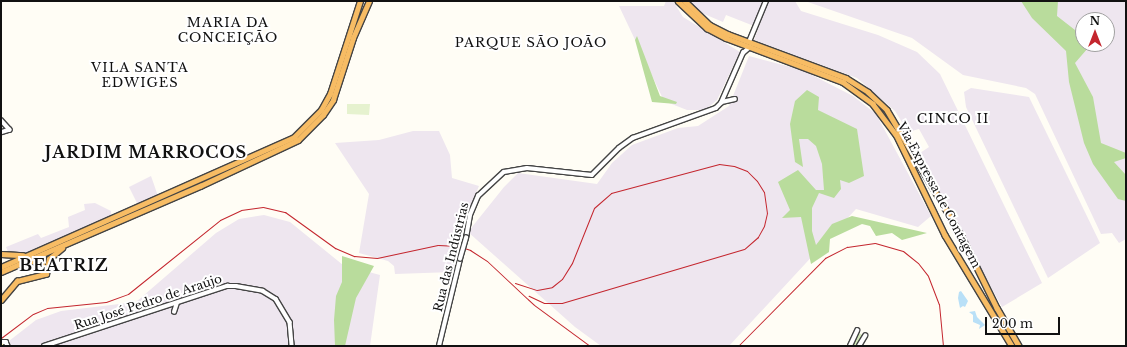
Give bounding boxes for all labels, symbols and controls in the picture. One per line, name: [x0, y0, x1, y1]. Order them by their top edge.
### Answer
north arrow: [1075, 12, 1115, 52]
text: N: [1090, 14, 1100, 28]
district label: MARIA DA CONCEIÇÃO: [178, 16, 278, 47]
district label: PARQUE SÃO JOÃO: [455, 35, 607, 51]
district label: VILA SANTA EDWIGES: [91, 61, 189, 92]
district label: CINCO II: [917, 111, 989, 127]
street label: Via Expressa de Contagem: [894, 120, 984, 270]
district label: JARDIM MARROCOS: [45, 142, 247, 162]
street label: Rua das Indústrias: [430, 201, 472, 313]
district label: BEATRIZ: [19, 255, 109, 275]
street label: Rua José Pedro de Araújo: [72, 271, 224, 333]
scale bar: [987, 309, 1062, 335]
text: 200 m: [992, 316, 1033, 331]

